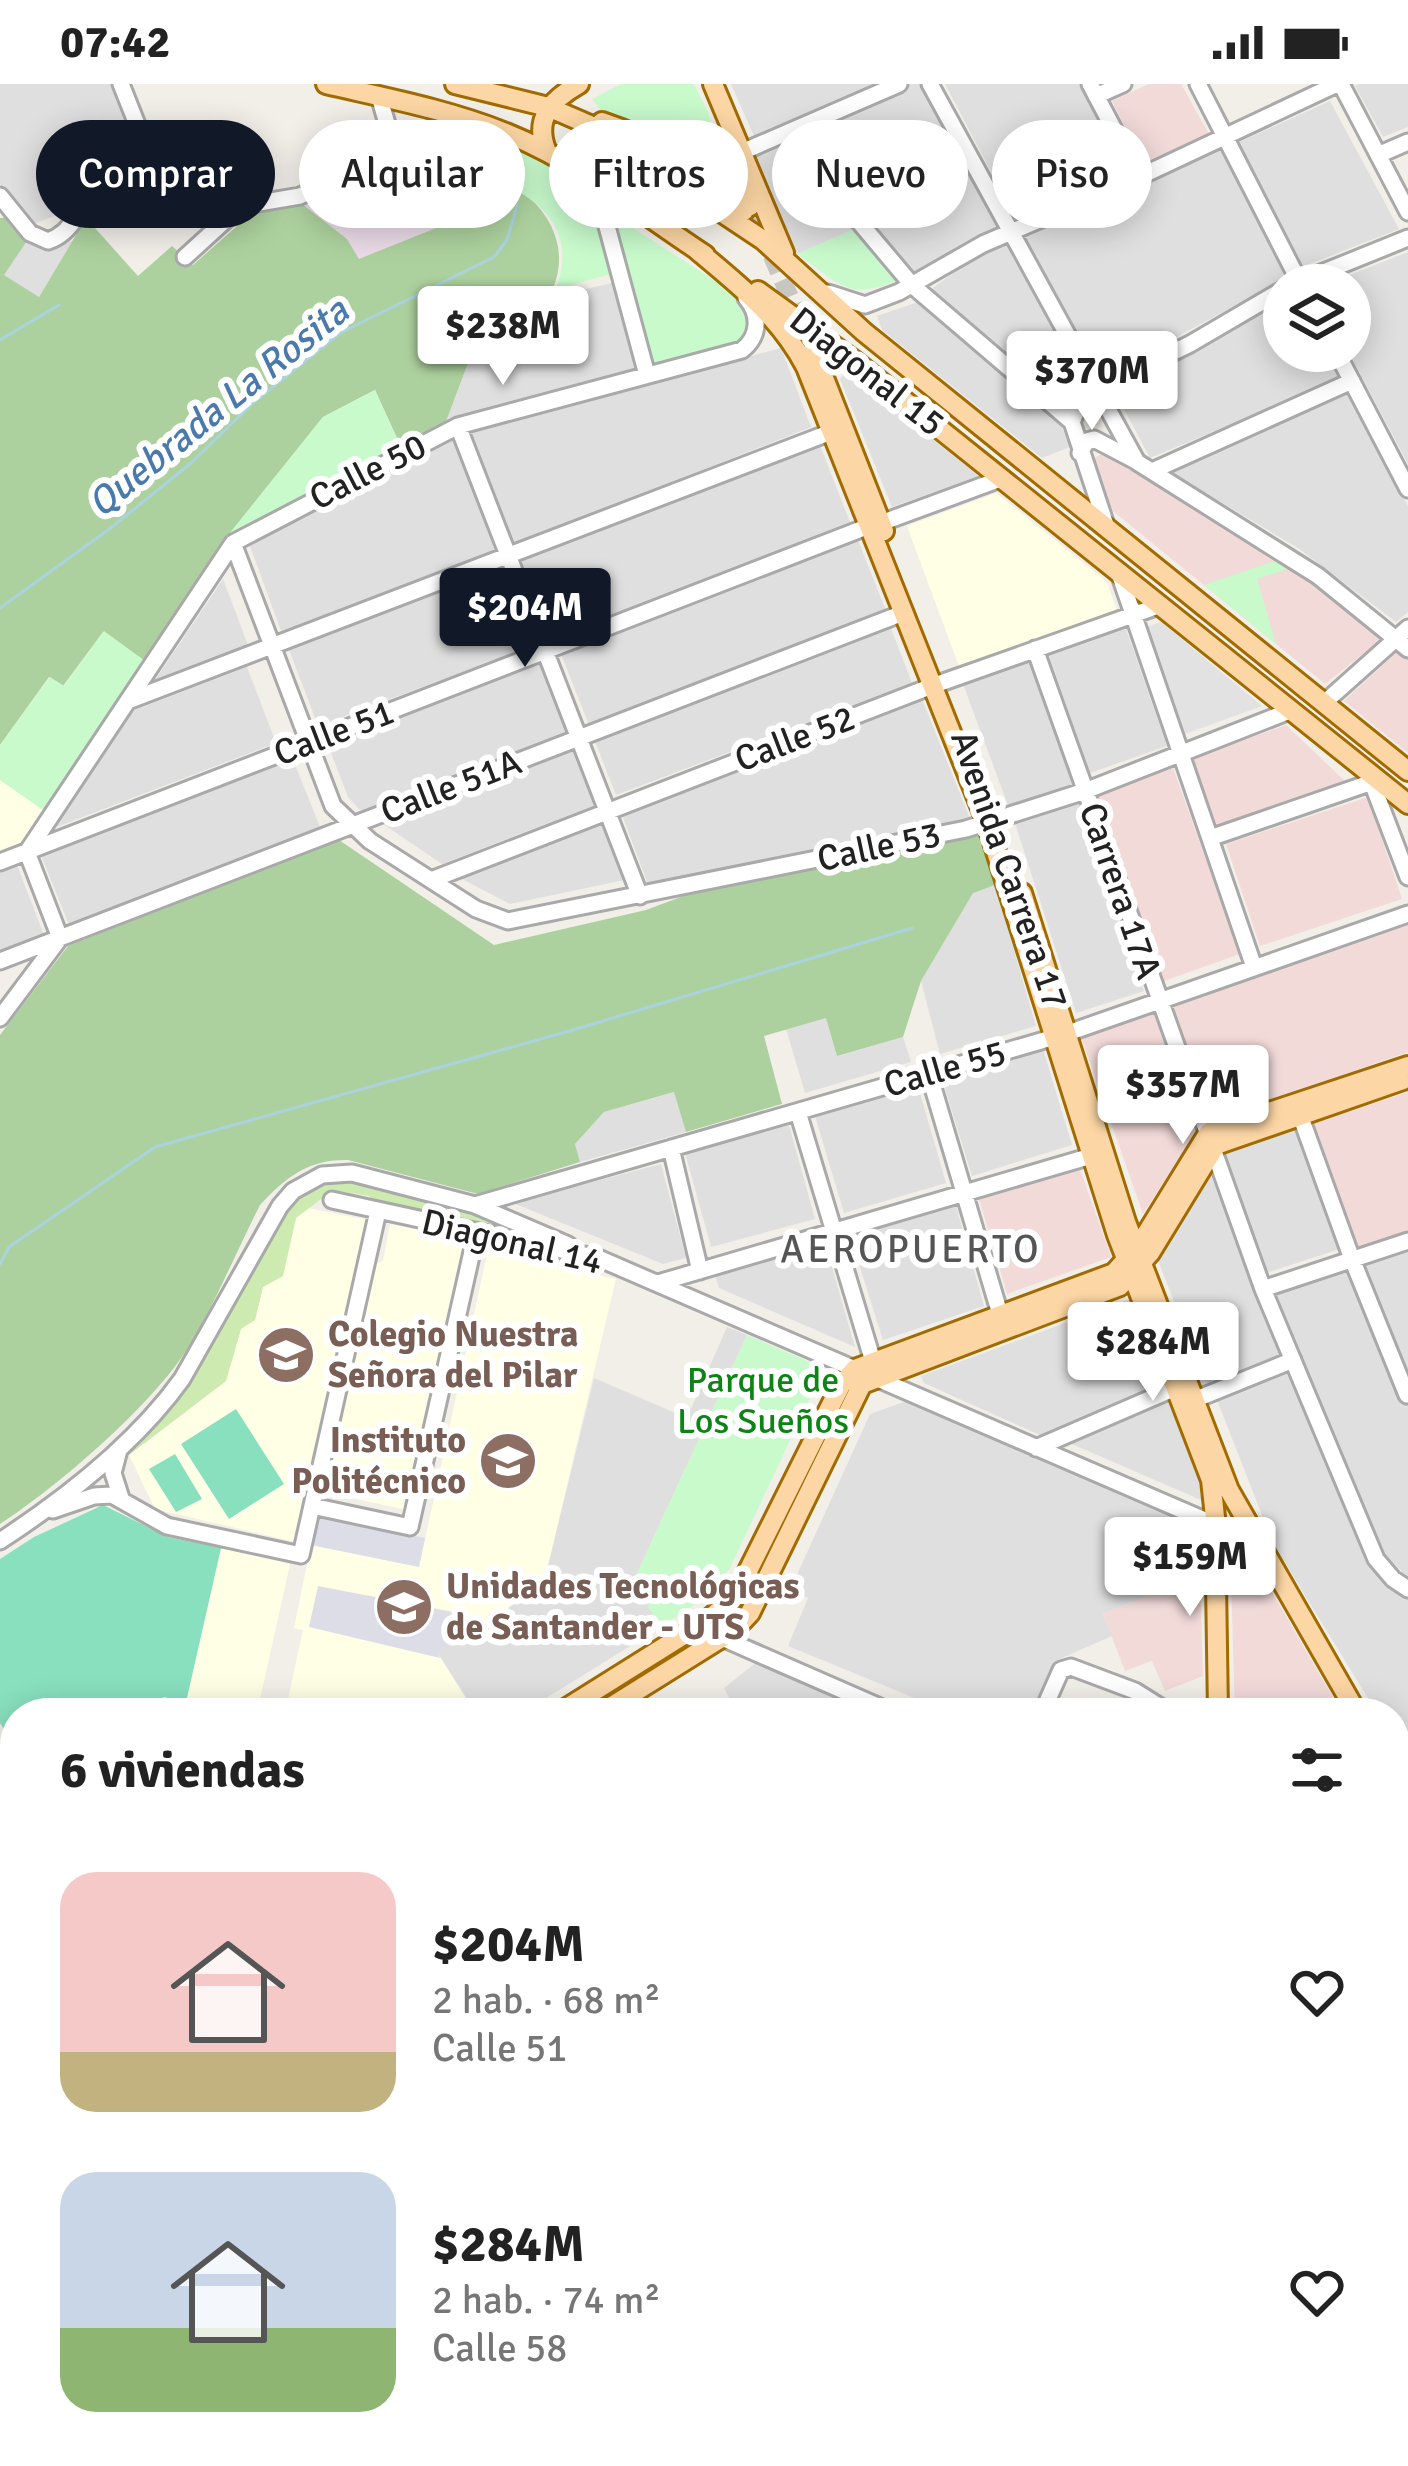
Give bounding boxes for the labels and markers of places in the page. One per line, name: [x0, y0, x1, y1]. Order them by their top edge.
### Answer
pin: $238M: [419, 286, 587, 388]
pin: $370M: [1008, 331, 1176, 433]
pin: $204M: [441, 568, 609, 670]
pin: $357M: [1099, 1045, 1267, 1147]
pin: $284M: [1069, 1302, 1237, 1404]
place label: Colegio Nuestra Señora del Pilar: [328, 1312, 578, 1398]
school or university icon: Colegio Nuestra Señora del Pilar: [255, 1324, 317, 1386]
place label: Instituto Politécnico: [291, 1418, 466, 1504]
school or university icon: Instituto Politécnico: [477, 1430, 539, 1492]
pin: $159M: [1106, 1517, 1274, 1619]
place label: Unidades Tecnológicas de Santander - UTS: [446, 1564, 799, 1650]
school or university icon: Unidades Tecnológicas de Santander - UTS: [373, 1576, 435, 1638]

